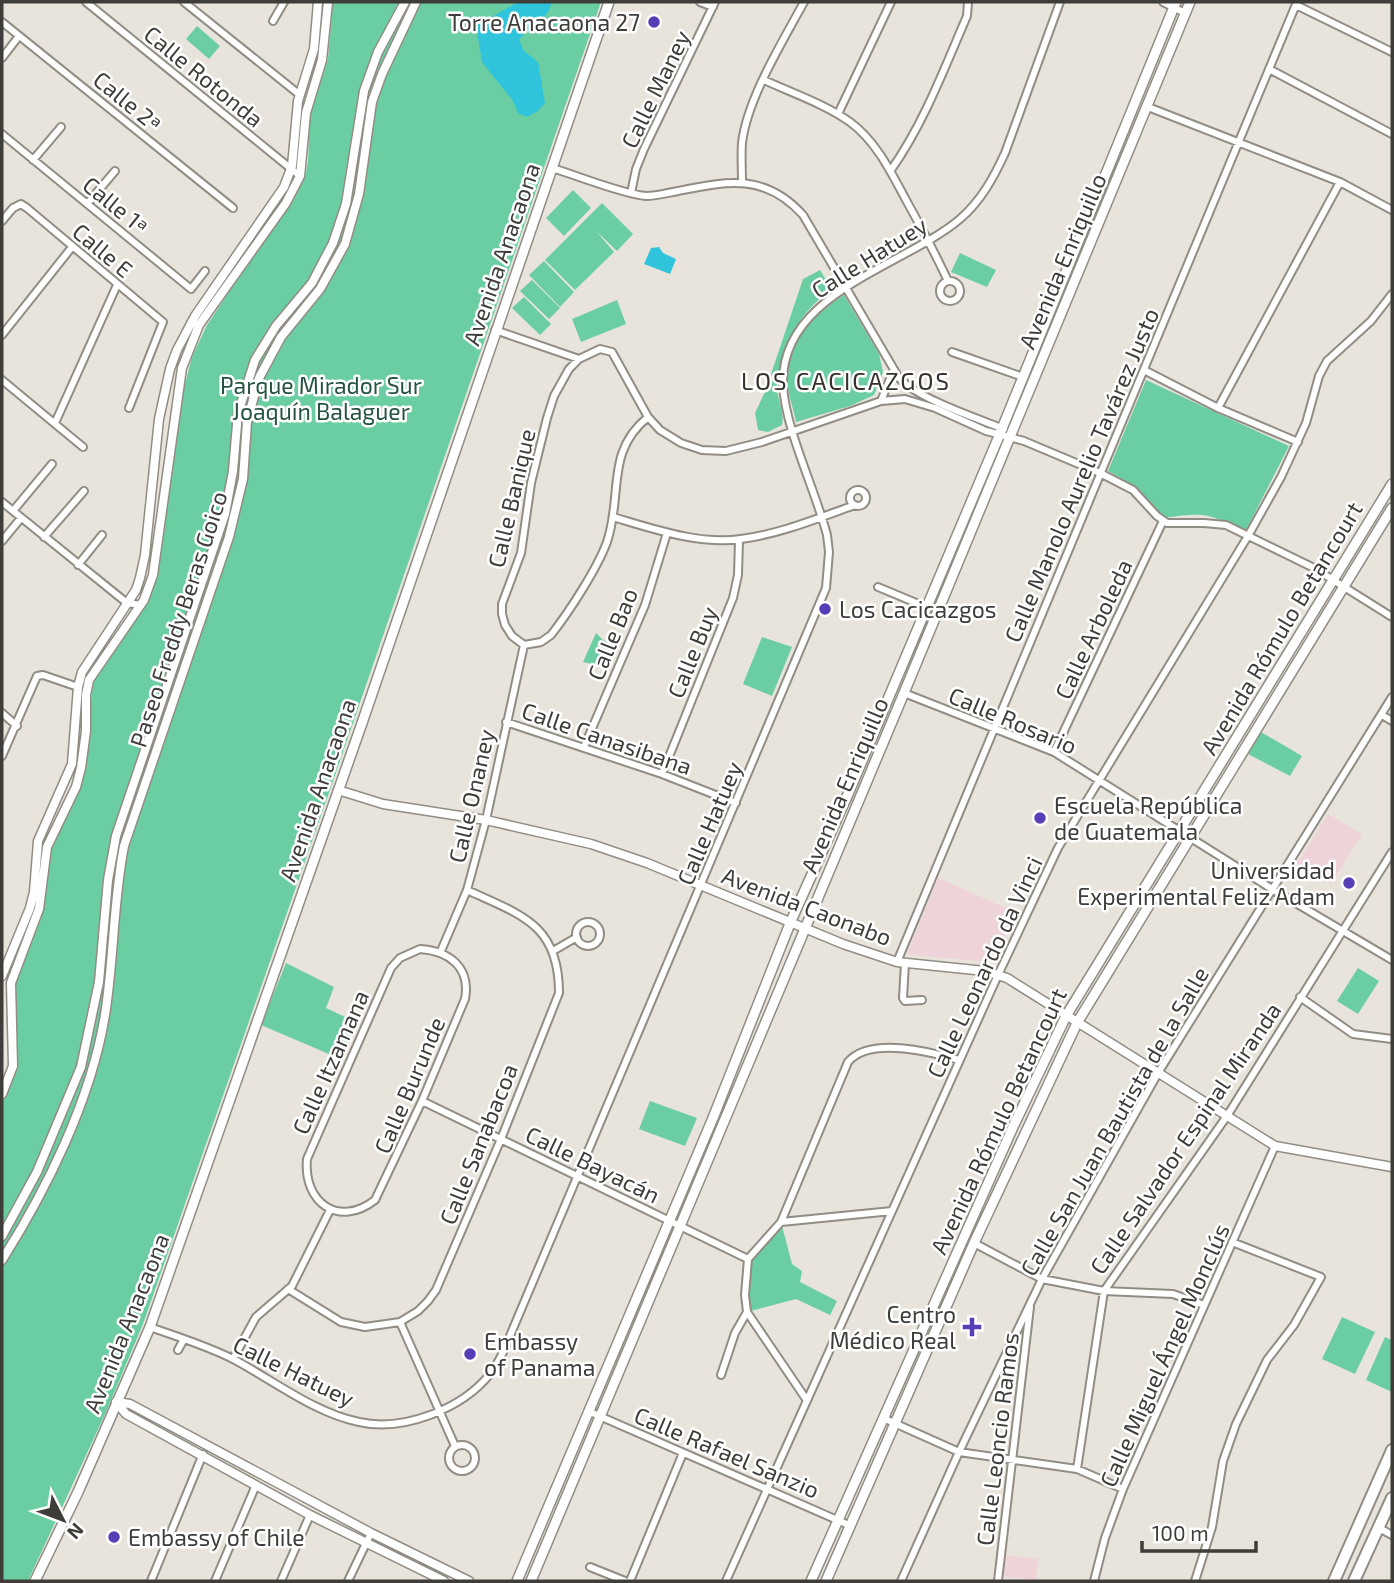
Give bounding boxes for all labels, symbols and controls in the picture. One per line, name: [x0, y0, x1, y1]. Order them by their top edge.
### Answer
place label: Torre Anacaona 27: [448, 8, 640, 36]
marker: Torre Anacaona 27: [646, 14, 662, 30]
street label: Calle Rotonda: [139, 19, 269, 133]
street label: Calle Maney: [614, 26, 696, 152]
street label: Calle 2ª: [88, 65, 168, 137]
street label: Avenida Anacaona: [457, 159, 545, 349]
street label: Avenida Enriquillo: [1012, 169, 1112, 353]
street label: Calle 1ª: [78, 170, 154, 240]
street label: Calle Hatuey: [806, 210, 932, 304]
street label: Calle E: [67, 217, 139, 283]
street label: Calle Manolo Aurelio Tavárez Justo: [998, 304, 1164, 646]
district label: LOS CACICAZGOS: [741, 366, 951, 395]
park label: Parque Mirador Sur Joaquín Balaguer: [220, 371, 422, 425]
street label: Calle Banique: [481, 426, 541, 570]
street label: Paseo Freddy Beras Goico: [123, 488, 233, 750]
street label: Avenida Rómulo Betancourt: [1194, 496, 1368, 760]
street label: Calle Arboleda: [1048, 555, 1138, 703]
street label: Calle Bao: [581, 584, 643, 684]
place label: Los Cacicazgos: [839, 595, 996, 623]
marker: Los Cacicazgos: [817, 601, 833, 617]
street label: Calle Buy: [661, 602, 723, 702]
street label: Calle Rosario: [945, 680, 1081, 760]
street label: Avenida Enriquillo: [794, 693, 894, 877]
street label: Avenida Anacaona: [273, 695, 361, 885]
street label: Calle Canasibana: [518, 696, 696, 780]
street label: Calle Onaney: [442, 727, 500, 865]
street label: Calle Hatuey: [670, 757, 748, 889]
place label: Escuela República de Guatemala: [1054, 791, 1242, 845]
marker: Escuela República de Guatemala: [1032, 810, 1048, 826]
street label: Calle Leonardo da Vinci: [920, 852, 1048, 1082]
place label: Universidad Experimental Feliz Adam: [1077, 856, 1335, 910]
street label: Avenida Caonabo: [718, 861, 896, 951]
marker: Universidad Experimental Feliz Adam: [1341, 875, 1357, 891]
street label: Calle San Juan Bautista de la Salle: [1014, 962, 1214, 1280]
street label: Avenida Rómulo Betancourt: [924, 983, 1072, 1258]
street label: Calle Itzamana: [286, 986, 374, 1138]
street label: Calle Salvador Espinal Miranda: [1084, 997, 1286, 1279]
street label: Calle Burunde: [368, 1013, 450, 1157]
street label: Calle Sanabacoa: [433, 1060, 523, 1228]
street label: Calle Bayacán: [521, 1119, 665, 1209]
street label: Calle Miguel Ángel Monclús: [1093, 1219, 1235, 1491]
street label: Avenida Anacaona: [77, 1229, 175, 1417]
place label: Centro Médico Real: [829, 1300, 956, 1354]
marker: Centro Médico Real: [962, 1317, 982, 1337]
place label: Embassy of Panama: [484, 1327, 595, 1381]
street label: Calle Hatuey: [229, 1330, 359, 1412]
street label: Calle Leoncio Ramos: [970, 1331, 1024, 1547]
marker: Embassy of Panama: [462, 1346, 478, 1362]
street label: Calle Rafael Sanzio: [630, 1400, 824, 1504]
north arrow: [28, 1485, 98, 1555]
scale bar: [1142, 1510, 1256, 1554]
text: N: [63, 1519, 89, 1545]
text: 100 m: [1152, 1520, 1209, 1545]
place label: Embassy of Chile: [128, 1523, 305, 1551]
marker: Embassy of Chile: [106, 1529, 122, 1545]

